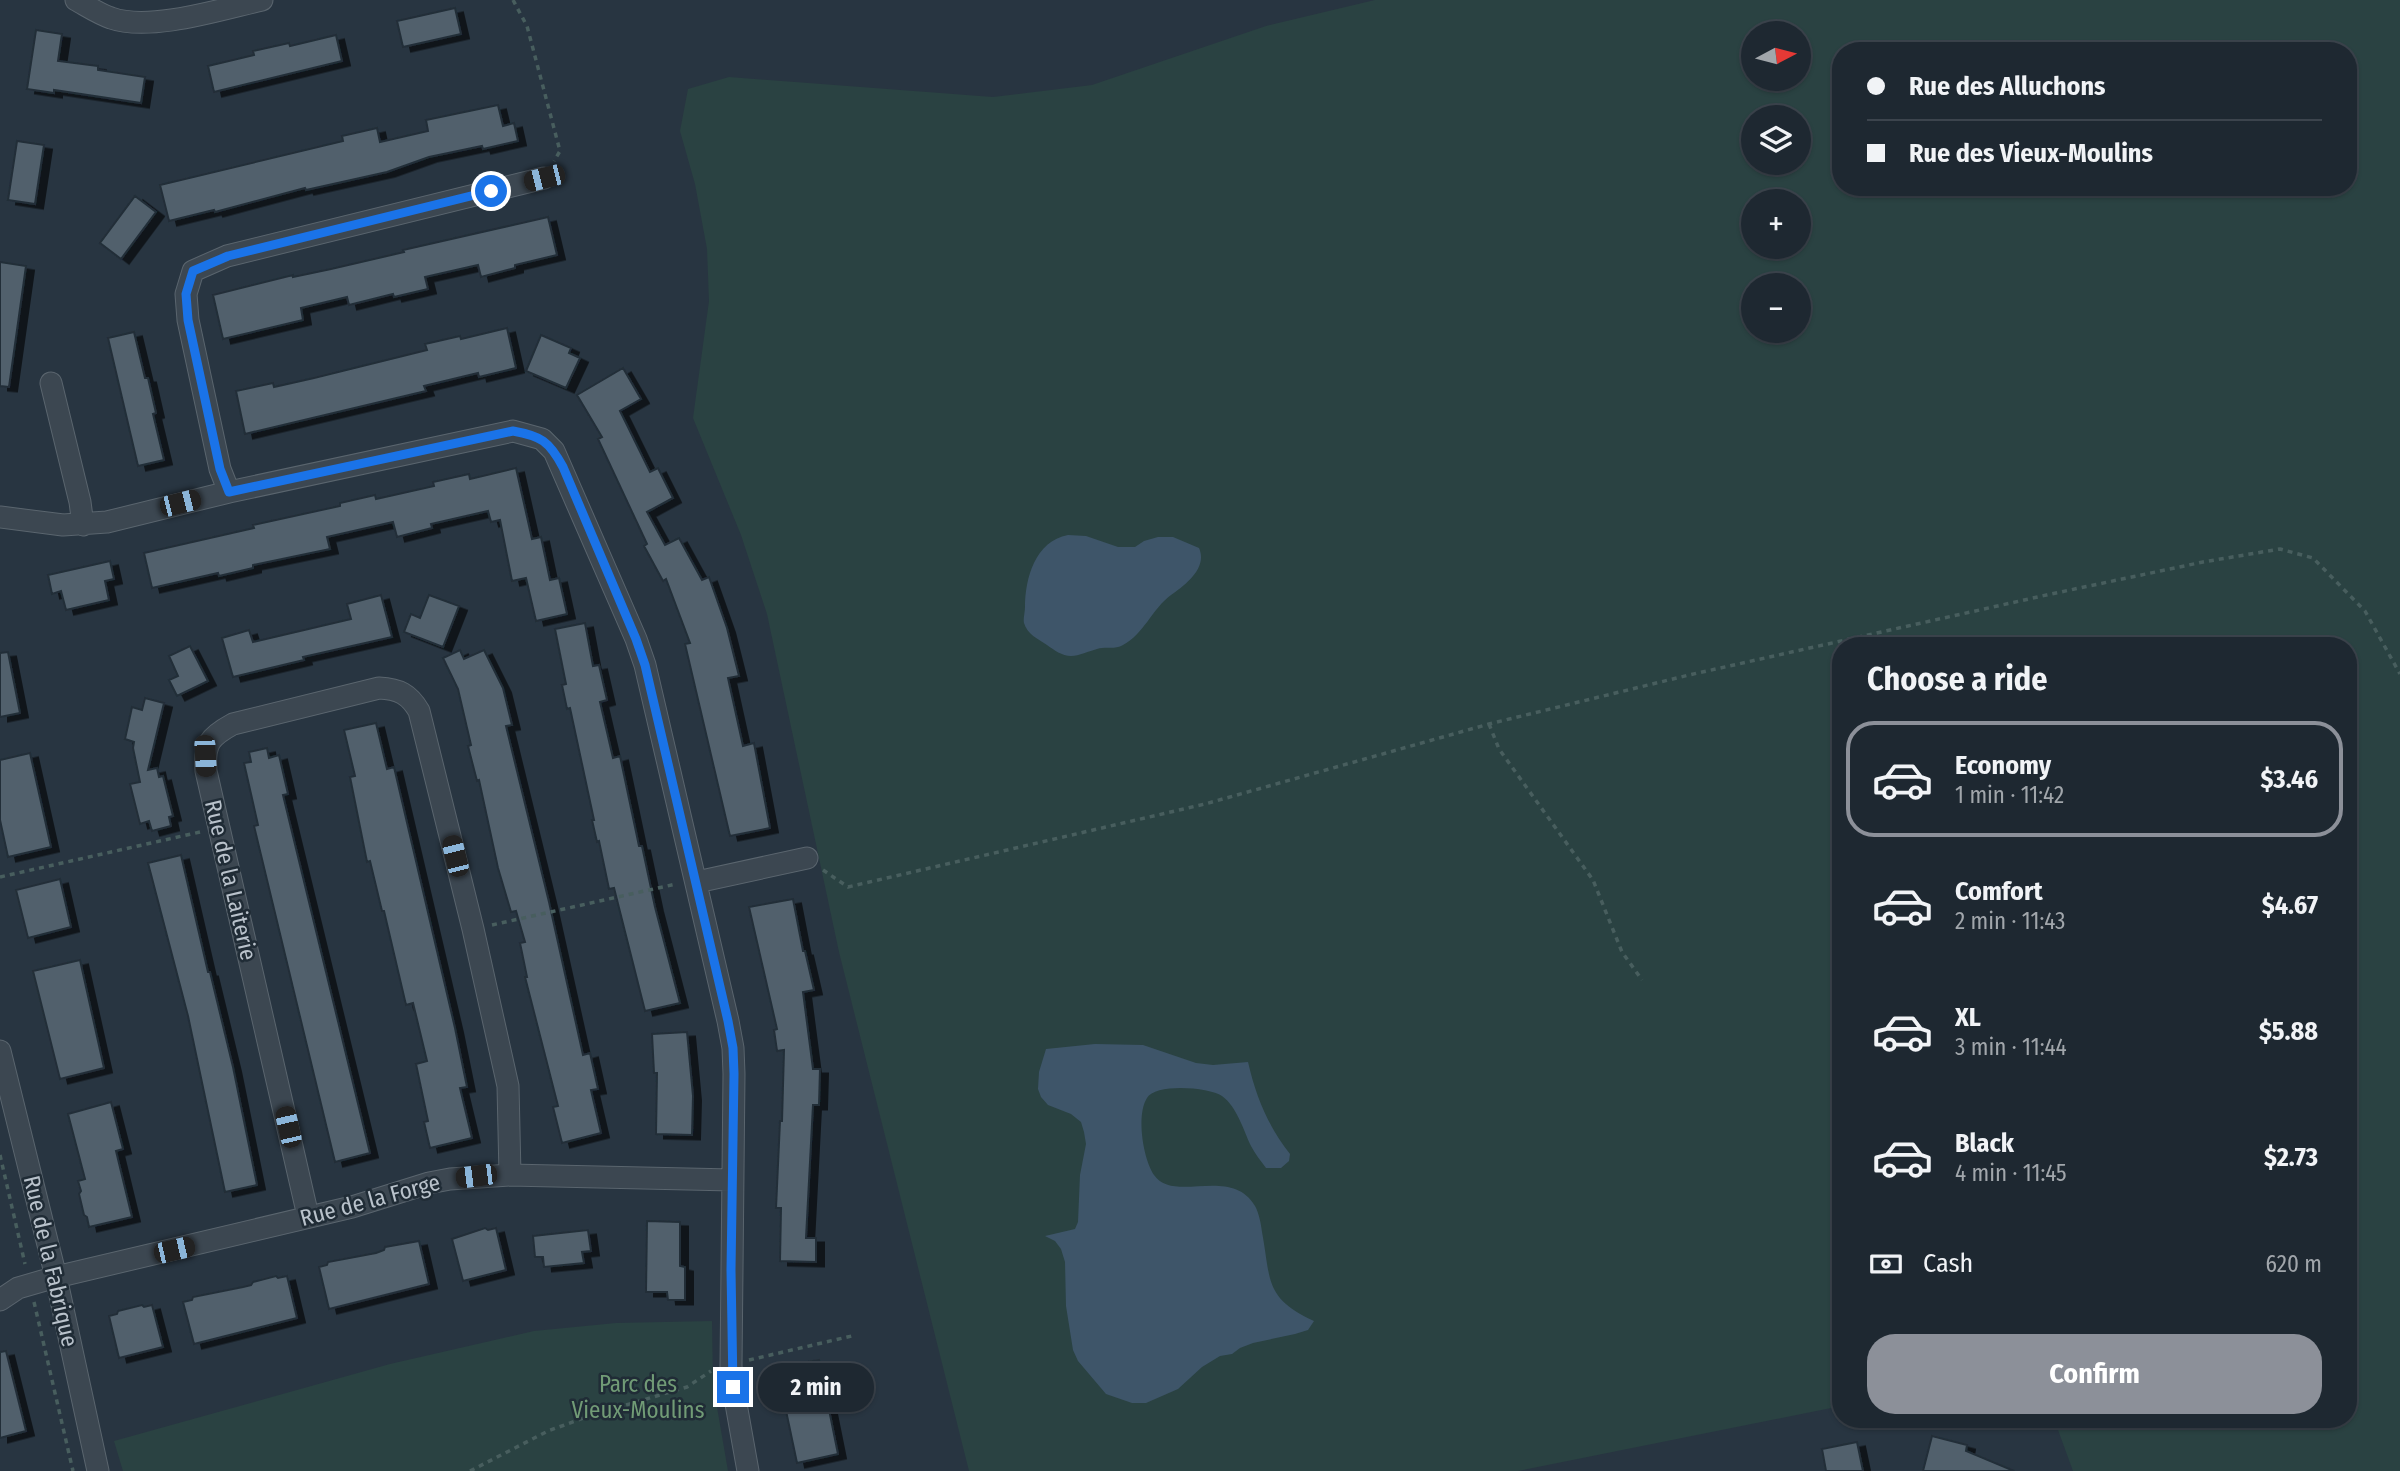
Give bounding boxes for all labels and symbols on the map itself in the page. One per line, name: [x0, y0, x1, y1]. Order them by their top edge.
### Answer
north arrow: [1741, 21, 1811, 91]
car: [522, 163, 567, 193]
route start: [475, 175, 507, 207]
car: [158, 488, 203, 518]
car: [194, 734, 217, 778]
street label: Rue de la Laiterie: [199, 797, 263, 963]
car: [440, 833, 471, 879]
car: [274, 1104, 303, 1150]
car: [454, 1163, 499, 1189]
street label: Rue de la Forge: [297, 1168, 443, 1232]
street label: Rue de la Fabrique: [18, 1173, 84, 1349]
car: [152, 1235, 197, 1265]
callout: 2 min: [758, 1362, 873, 1412]
park label: Parc des Vieux-Moulins: [572, 1370, 705, 1424]
route end: [717, 1371, 749, 1403]

